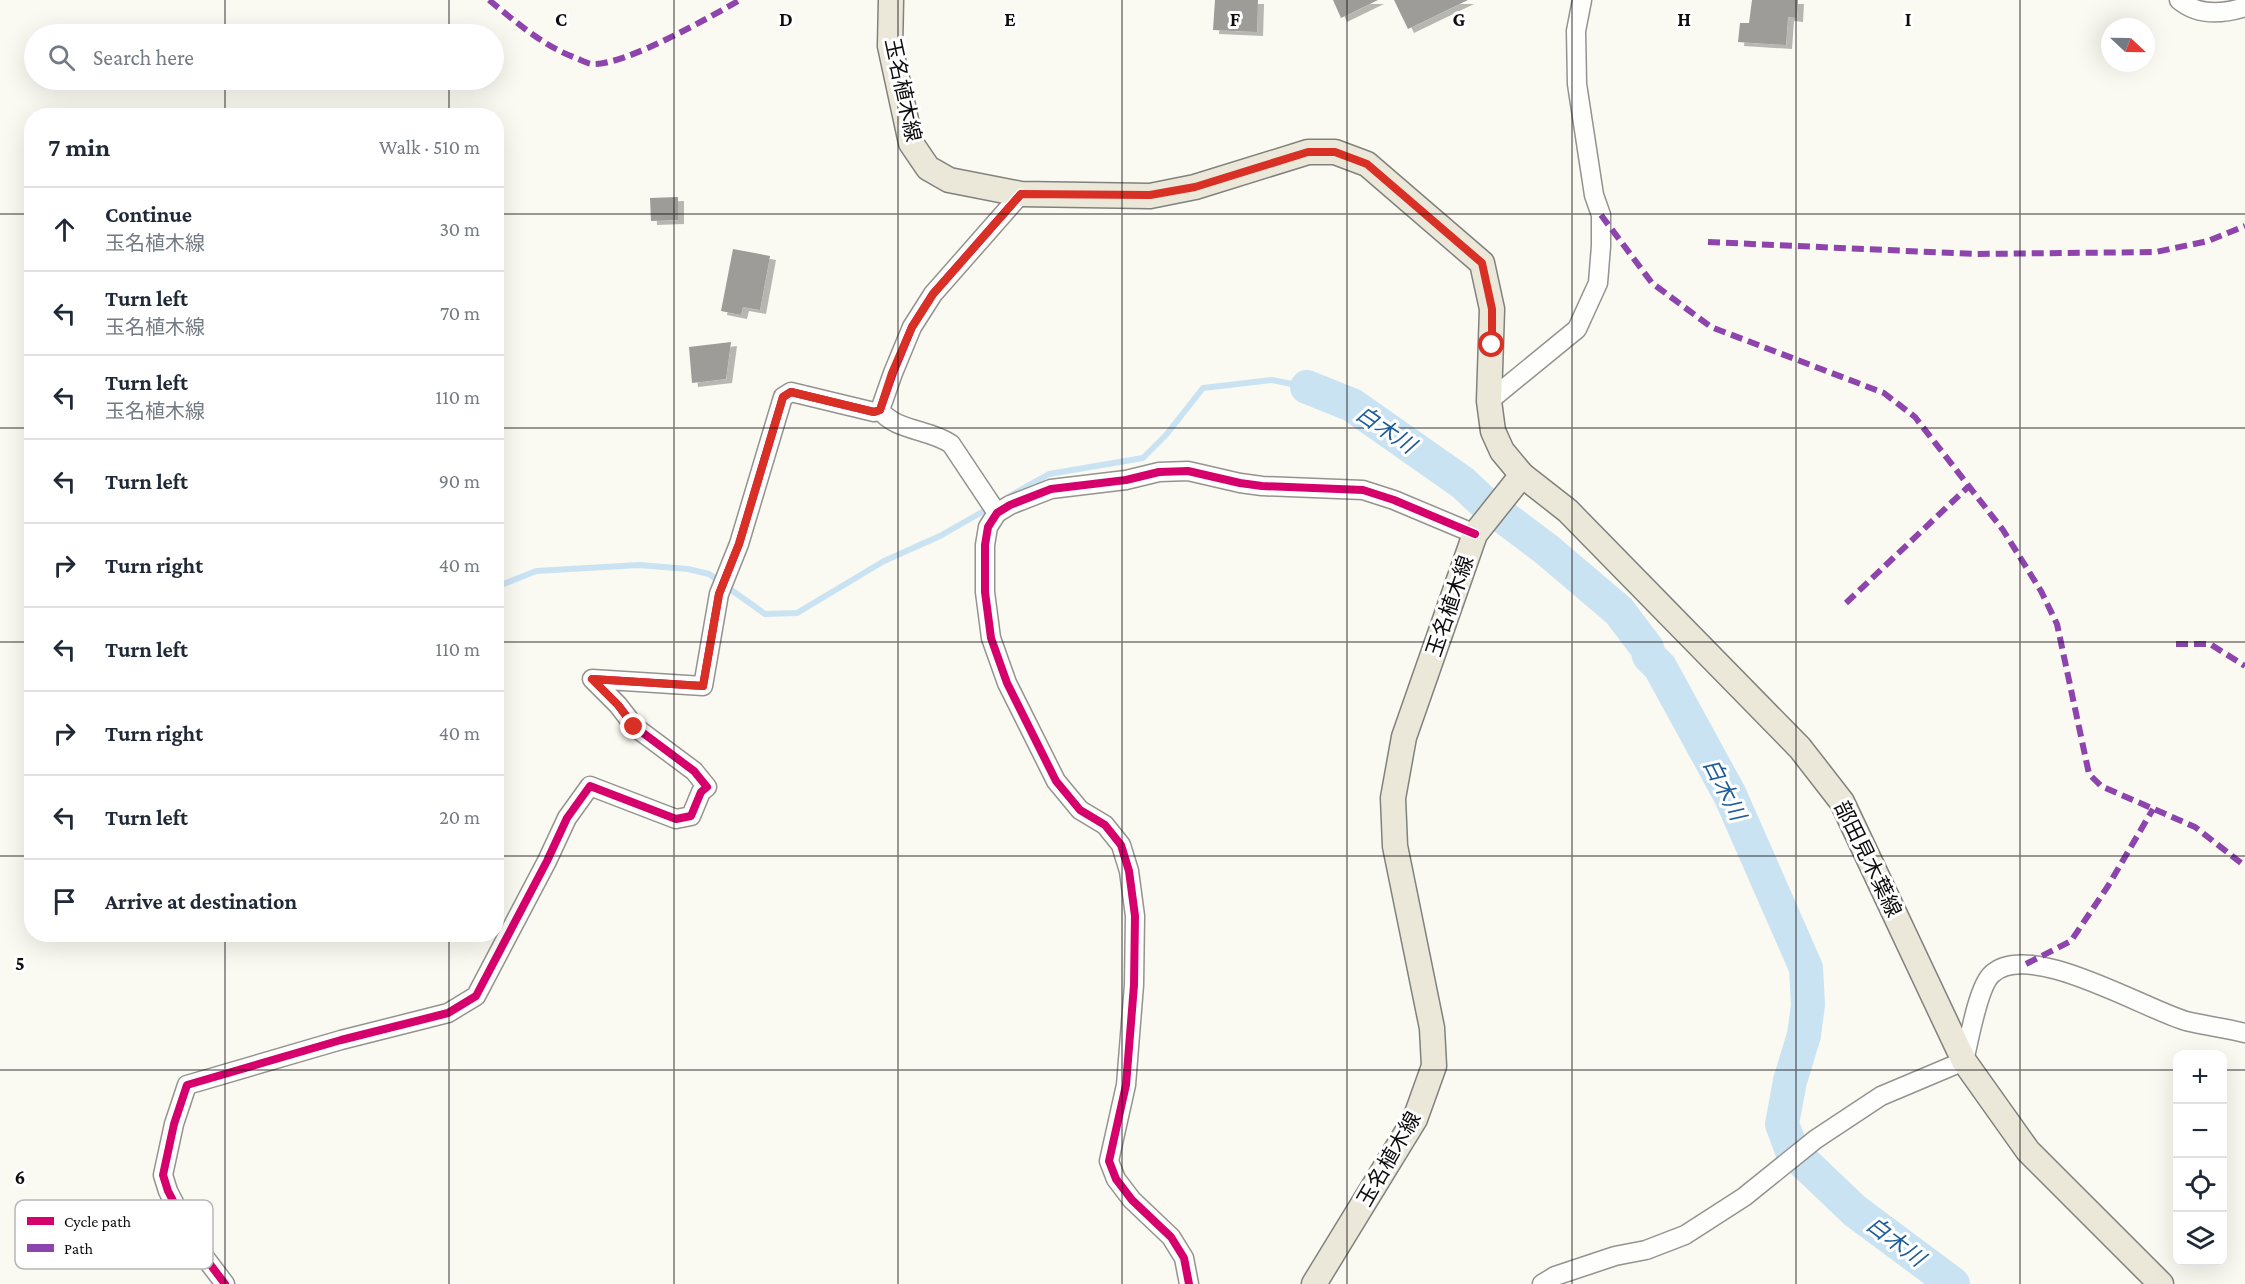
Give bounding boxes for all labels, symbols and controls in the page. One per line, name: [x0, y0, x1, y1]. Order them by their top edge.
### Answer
text: C: [555, 8, 567, 30]
text: D: [779, 8, 793, 30]
text: E: [1004, 8, 1016, 30]
text: F: [1230, 8, 1241, 30]
text: G: [1453, 8, 1466, 30]
text: H: [1677, 8, 1691, 30]
text: I: [1905, 8, 1912, 30]
north arrow: [2101, 18, 2155, 72]
search box: [24, 24, 504, 90]
street label: 玉名植木線: [880, 36, 926, 144]
icon: search: [45, 41, 78, 74]
text: Search here: [93, 45, 194, 70]
text: 7 min: [48, 133, 110, 162]
text: Walk · 510 m: [379, 136, 480, 158]
text: Continue: [105, 202, 192, 227]
icon: ahead: [48, 213, 81, 246]
text: 30 m: [439, 218, 480, 240]
text: 玉名植木線: [105, 232, 205, 254]
text: Turn left: [105, 286, 188, 311]
icon: left: [48, 297, 81, 330]
text: 70 m: [440, 302, 480, 324]
text: 玉名植木線: [105, 316, 205, 338]
route start: [1478, 331, 1504, 357]
text: Turn left: [105, 370, 188, 395]
icon: left: [48, 381, 81, 414]
text: 110 m: [436, 386, 480, 408]
text: 玉名植木線: [105, 400, 205, 422]
water label: 白木川: [1351, 401, 1422, 459]
icon: left: [48, 465, 81, 498]
text: Turn left: [105, 469, 188, 494]
text: 90 m: [439, 470, 480, 492]
icon: right: [48, 549, 81, 582]
street label: 玉名植木線: [1422, 552, 1478, 660]
text: Turn right: [105, 553, 203, 578]
text: 40 m: [439, 554, 480, 576]
icon: left: [48, 633, 81, 666]
text: Turn left: [105, 637, 188, 662]
text: 110 m: [436, 638, 480, 660]
route end: [620, 713, 646, 739]
icon: right: [48, 717, 81, 750]
text: Turn right: [105, 721, 203, 746]
text: 40 m: [439, 722, 480, 744]
water label: 白木川: [1698, 754, 1752, 826]
street label: 部田見木葉線: [1830, 797, 1906, 921]
icon: left: [48, 801, 81, 834]
text: Turn left: [105, 805, 188, 830]
text: 20 m: [439, 806, 480, 828]
icon: arrive: [48, 885, 81, 918]
text: Arrive at destination: [105, 889, 297, 914]
text: 5: [15, 952, 25, 974]
map controls: [2173, 1050, 2227, 1266]
button: +: [2173, 1050, 2227, 1104]
button: −: [2173, 1104, 2227, 1158]
street label: 玉名植木線: [1352, 1108, 1426, 1210]
button: locate: [2173, 1158, 2227, 1212]
text: 6: [15, 1166, 25, 1188]
legend: [15, 1200, 213, 1269]
water label: 白木川: [1862, 1212, 1931, 1272]
button: layers: [2173, 1212, 2227, 1266]
text: Cycle path: [64, 1213, 131, 1231]
text: Path: [64, 1240, 94, 1257]

